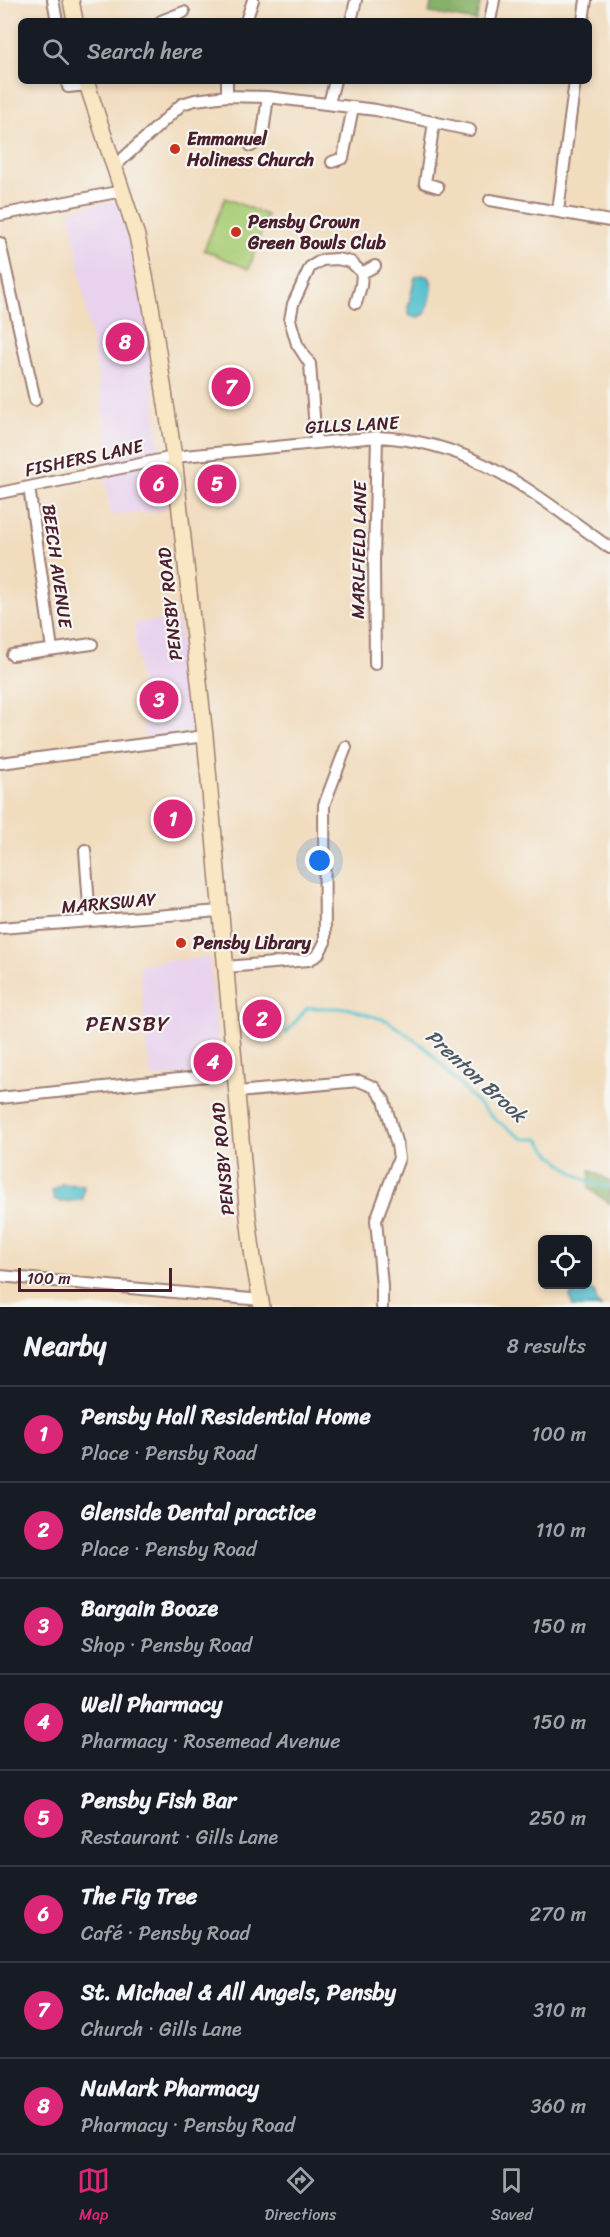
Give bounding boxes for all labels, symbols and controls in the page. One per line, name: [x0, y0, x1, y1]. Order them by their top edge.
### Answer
search box: [18, 18, 592, 84]
text: Search here: [87, 32, 203, 71]
icon: search: [39, 35, 72, 68]
place label: Emmanuel Holiness Church: [186, 123, 314, 176]
marker: Emmanuel Holiness Church: [168, 142, 182, 156]
place label: Pensby Crown Green Bowls Club: [247, 206, 386, 259]
marker: Pensby Crown Green Bowls Club: [229, 225, 243, 239]
pin: 8: [106, 320, 144, 364]
pin: 7: [212, 364, 250, 410]
street label: GILLS LANE: [304, 407, 401, 443]
street label: FISHERS LANE: [22, 430, 147, 486]
pin: 6: [140, 462, 178, 506]
pin: 5: [198, 462, 236, 506]
street label: MARLFIELD LANE: [342, 480, 376, 619]
street label: BEECH AVENUE: [32, 502, 82, 631]
street label: PENSBY ROAD: [148, 546, 192, 662]
pin: 3: [140, 678, 178, 722]
pin: 1: [154, 796, 192, 842]
your location: [305, 846, 334, 875]
street label: MARKSWAY: [60, 883, 159, 923]
place label: Pensby Library: [193, 927, 311, 959]
marker: Pensby Library: [174, 936, 188, 950]
pin: 2: [242, 996, 282, 1042]
district label: PENSBY: [86, 1005, 171, 1043]
water label: Prenton Brook: [417, 1020, 536, 1132]
pin: 4: [194, 1040, 232, 1084]
street label: PENSBY ROAD: [202, 1101, 244, 1217]
map controls: [538, 1235, 592, 1289]
button: locate: [538, 1235, 592, 1289]
text: 100 m: [27, 1264, 71, 1293]
scale bar: [18, 1265, 172, 1292]
text: Nearby: [24, 1323, 106, 1369]
text: 8 results: [507, 1329, 586, 1364]
text: Pensby Hall Residential Home: [81, 1397, 371, 1436]
text: 1: [39, 1417, 48, 1452]
text: 100 m: [532, 1417, 586, 1452]
text: Place · Pensby Road: [81, 1436, 256, 1471]
text: Glenside Dental practice: [81, 1493, 316, 1532]
text: 2: [38, 1513, 49, 1548]
text: 110 m: [536, 1513, 586, 1548]
text: Place · Pensby Road: [81, 1532, 256, 1567]
text: Bargain Booze: [81, 1589, 218, 1628]
text: 3: [38, 1609, 49, 1644]
text: 150 m: [532, 1609, 586, 1644]
text: Shop · Pensby Road: [81, 1628, 252, 1663]
text: Well Pharmacy: [81, 1685, 222, 1724]
text: 4: [37, 1705, 50, 1740]
text: 150 m: [532, 1705, 586, 1740]
text: Pharmacy · Rosemead Avenue: [81, 1724, 340, 1759]
text: Pensby Fish Bar: [81, 1781, 236, 1820]
text: 5: [37, 1801, 50, 1836]
text: 250 m: [529, 1801, 586, 1836]
text: Restaurant · Gills Lane: [81, 1820, 278, 1855]
text: The Fig Tree: [81, 1877, 197, 1916]
text: 6: [38, 1897, 49, 1932]
text: 270 m: [530, 1897, 586, 1932]
text: Café · Pensby Road: [81, 1916, 250, 1951]
text: St. Michael & All Angels, Pensby: [81, 1973, 396, 2012]
text: 7: [38, 1993, 49, 2028]
text: 310 m: [533, 1993, 586, 2028]
text: Church · Gills Lane: [81, 2012, 242, 2047]
text: NuMark Pharmacy: [81, 2069, 259, 2108]
text: 8: [37, 2089, 50, 2124]
text: 360 m: [530, 2089, 586, 2124]
text: Pharmacy · Pensby Road: [81, 2108, 295, 2143]
tab: Map: [77, 2164, 110, 2229]
tab: Directions: [265, 2164, 336, 2229]
tab: Saved: [491, 2164, 533, 2229]

